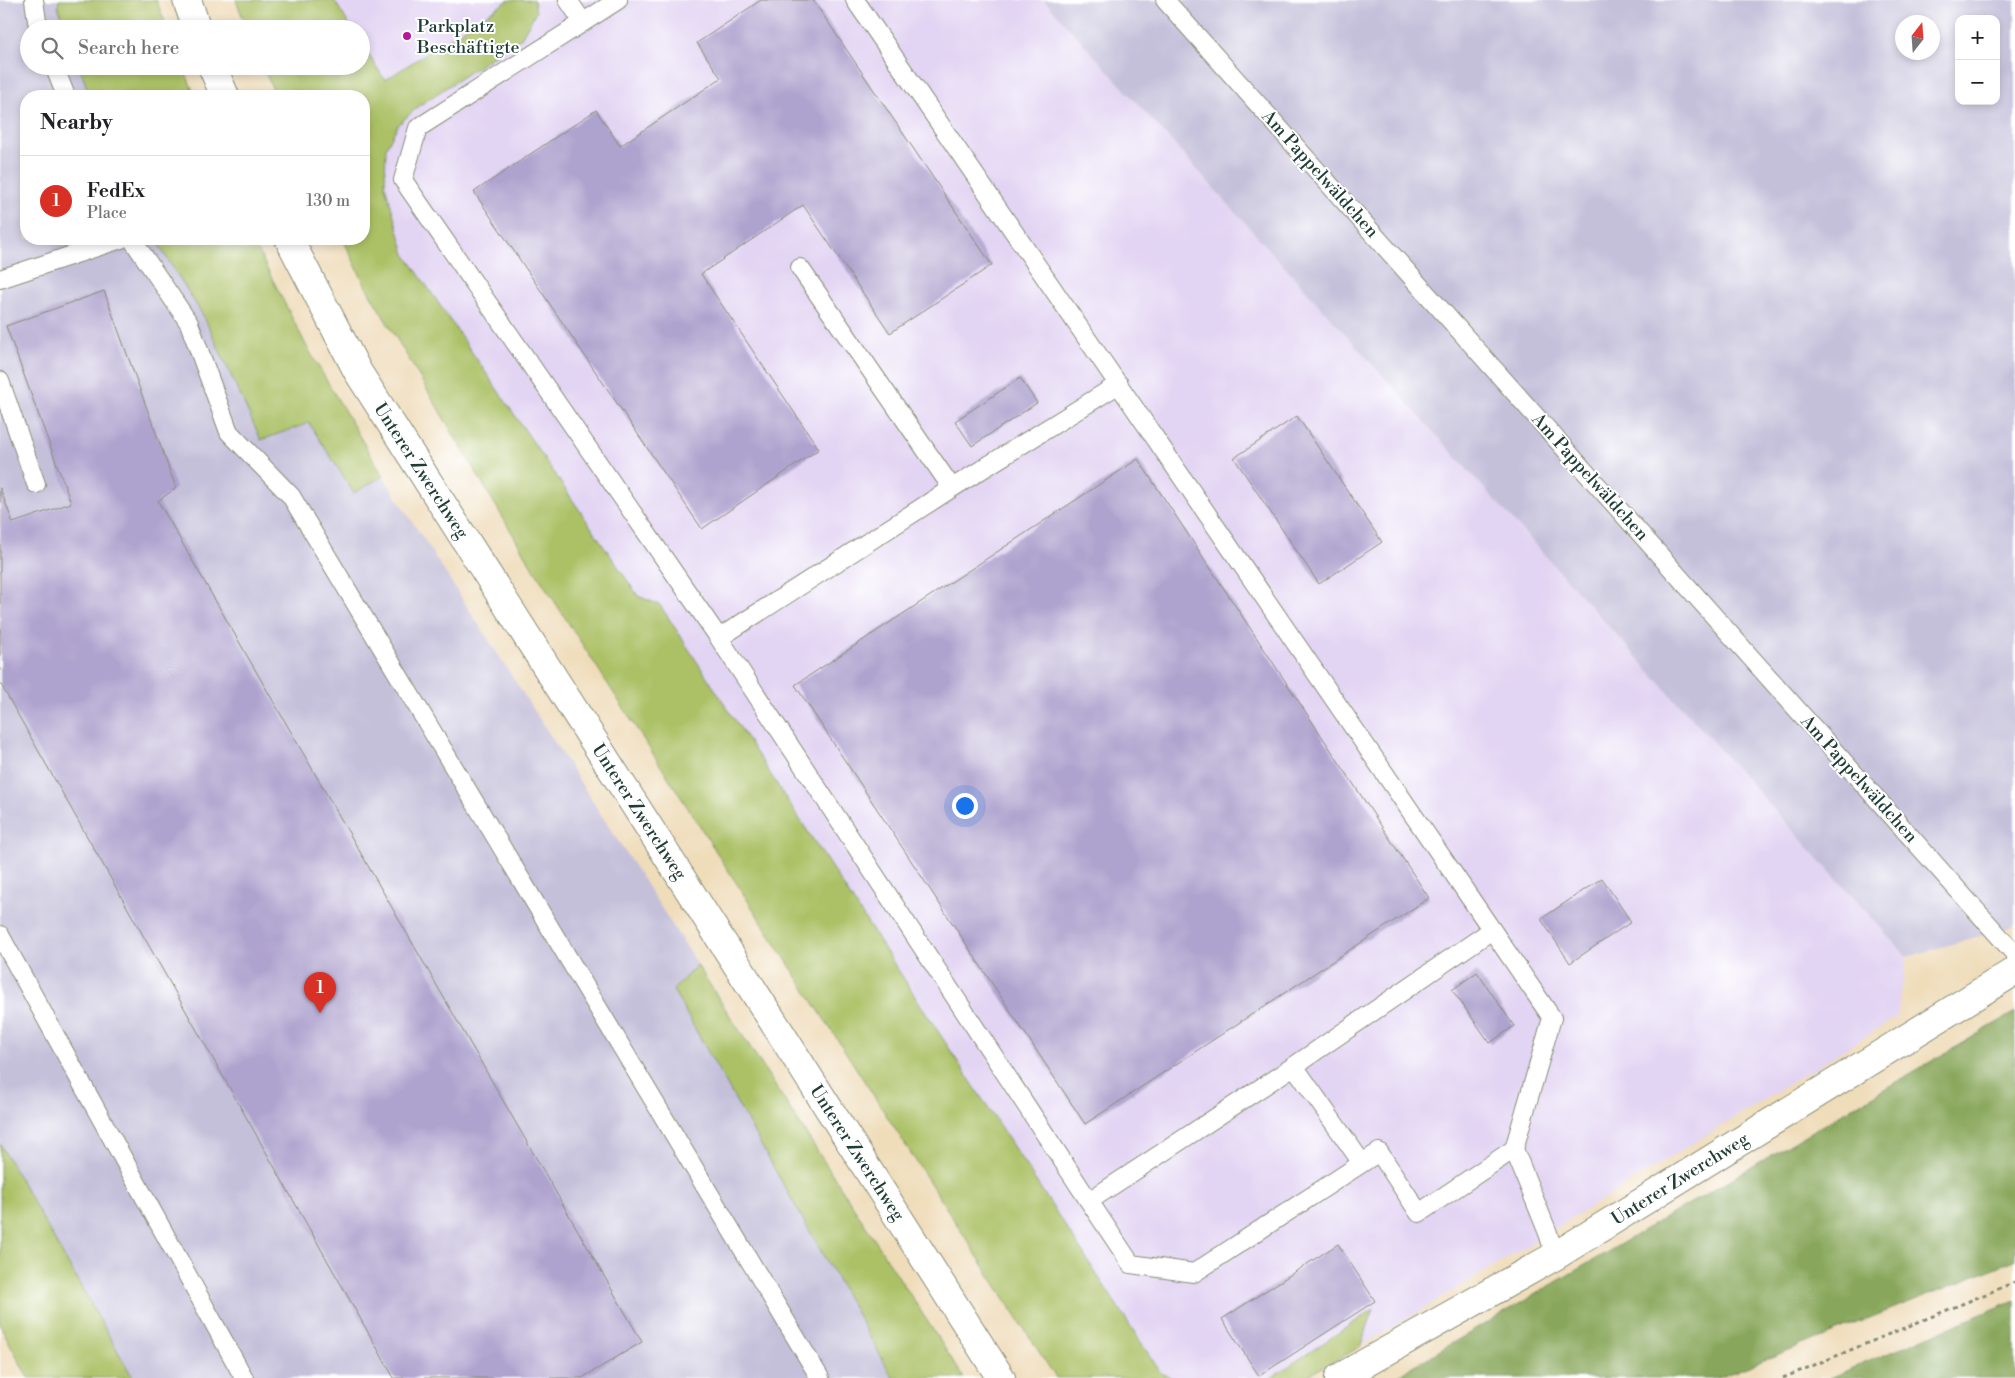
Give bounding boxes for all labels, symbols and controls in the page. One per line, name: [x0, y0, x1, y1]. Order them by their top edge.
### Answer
place label: Parkplatz Beschäftigte: [416, 15, 520, 59]
north arrow: [1895, 15, 1940, 60]
map controls: [1955, 15, 2000, 105]
button: +: [1955, 15, 2000, 60]
search box: [20, 20, 370, 75]
marker: Parkplatz Beschäftigte: [401, 30, 413, 42]
icon: search: [38, 34, 66, 62]
text: Search here: [78, 36, 179, 60]
button: −: [1955, 60, 2000, 105]
street label: Am Pappelwäldchen: [1256, 105, 1384, 243]
text: Nearby: [40, 110, 113, 136]
text: FedEx: [87, 179, 145, 203]
text: 1: [52, 191, 60, 211]
text: 130 m: [306, 191, 350, 211]
text: Place: [87, 203, 127, 223]
street label: Unterer Zwerchweg: [368, 399, 474, 544]
street label: Am Pappelwäldchen: [1526, 408, 1654, 546]
street label: Am Pappelwäldchen: [1795, 710, 1923, 848]
street label: Unterer Zwerchweg: [586, 740, 692, 885]
your location: [952, 793, 978, 819]
pin: 1: [304, 972, 336, 1013]
street label: Unterer Zwerchweg: [804, 1081, 910, 1226]
street label: Unterer Zwerchweg: [1607, 1127, 1754, 1231]

